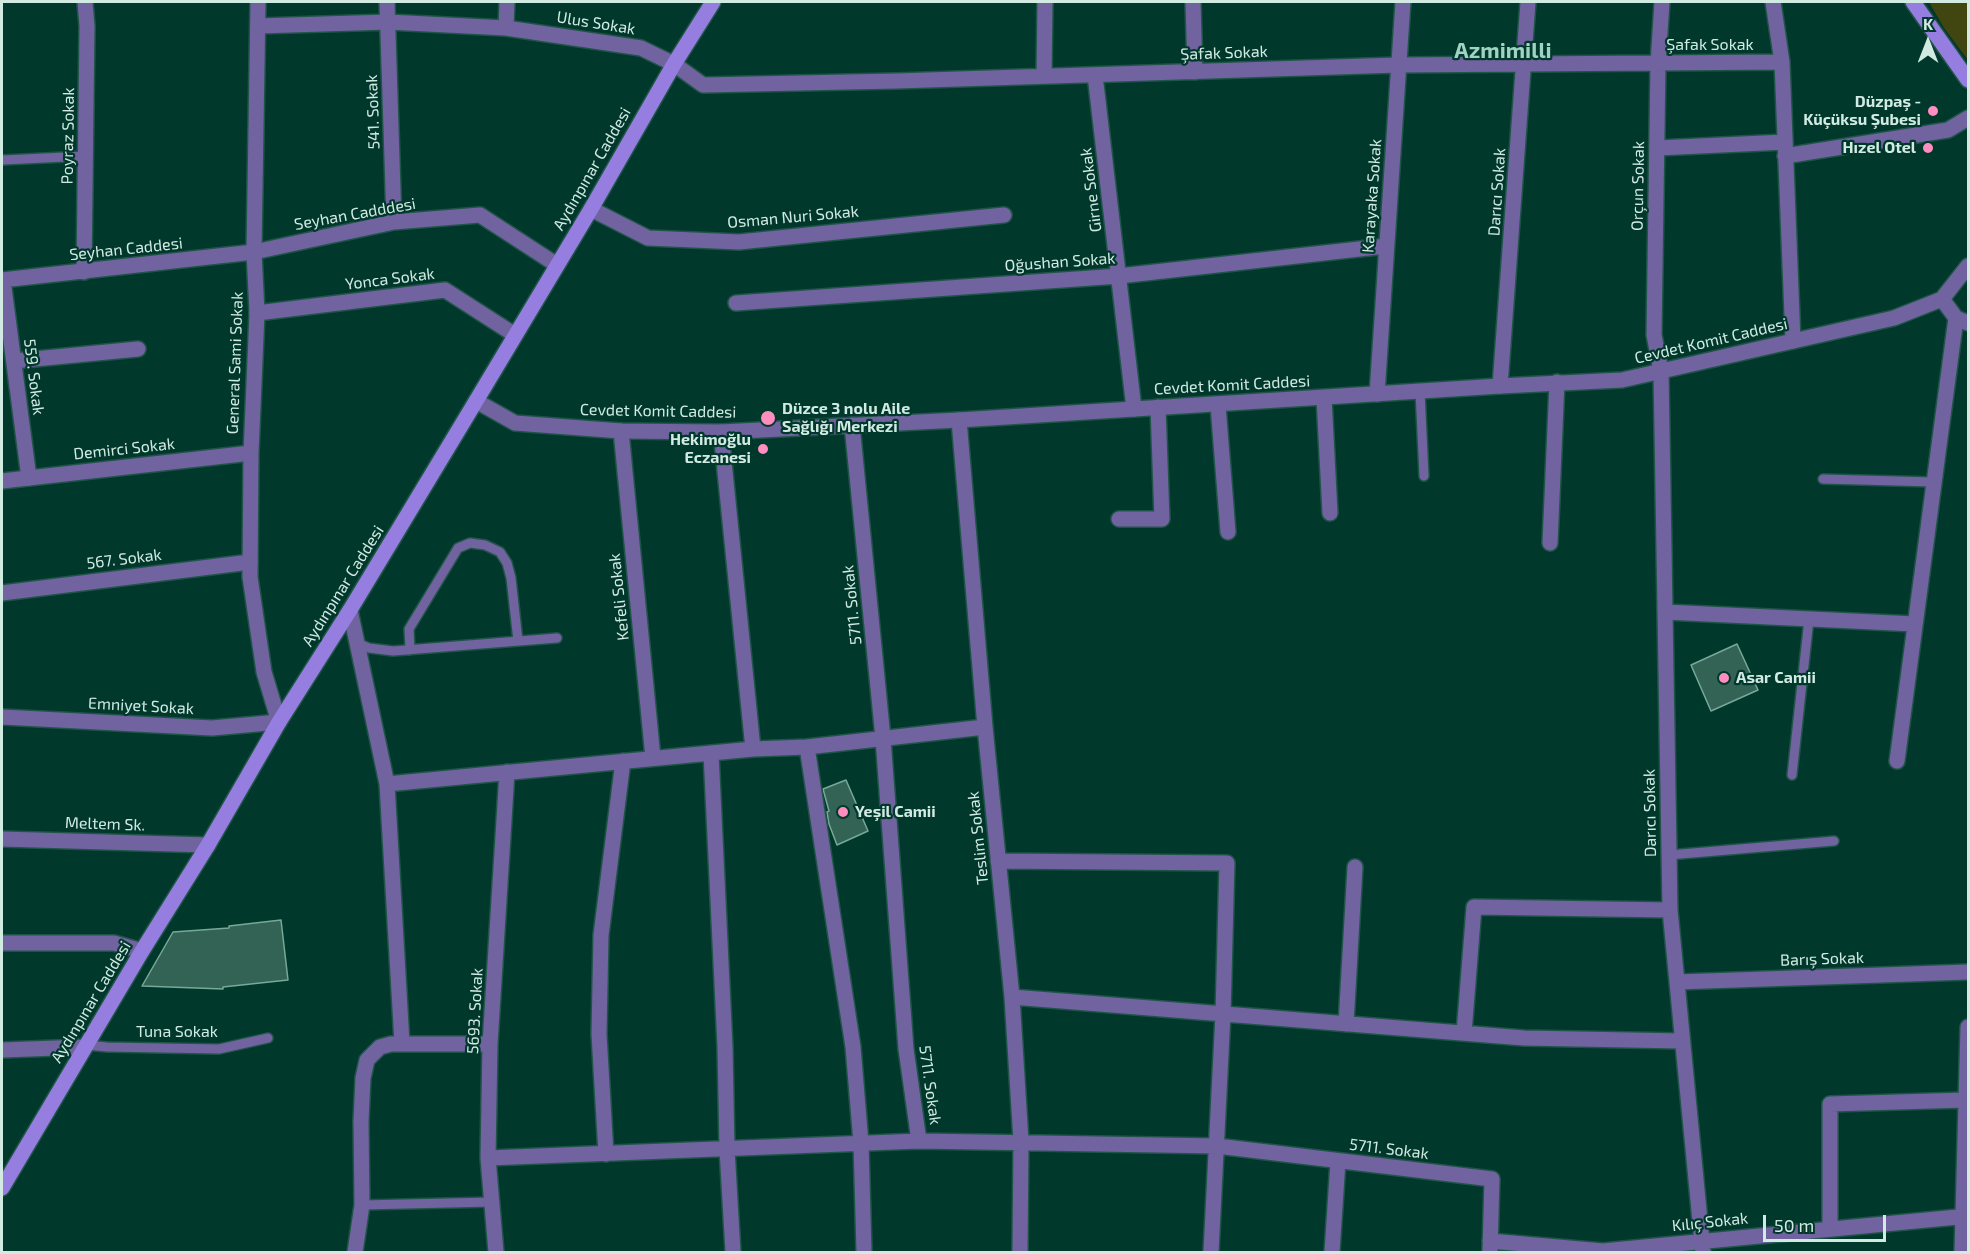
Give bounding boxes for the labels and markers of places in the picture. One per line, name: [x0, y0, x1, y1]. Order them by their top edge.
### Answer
place label: Düzpaş - Küçüksu Şubesi: [1803, 92, 1921, 130]
marker: Düzpaş - Küçüksu Şubesi: [1926, 104, 1940, 118]
place label: Hızel Otel: [1843, 138, 1916, 158]
marker: Hızel Otel: [1921, 141, 1935, 155]
place label: Düzce 3 nolu Aile Sağlığı Merkezi: [782, 399, 910, 437]
marker: Düzce 3 nolu Aile Sağlığı Merkezi: [759, 409, 777, 427]
place label: Hekimoğlu Eczanesi: [670, 430, 751, 468]
marker: Hekimoğlu Eczanesi: [756, 442, 770, 456]
place label: Asar Camii: [1736, 668, 1816, 688]
marker: Asar Camii: [1717, 671, 1731, 685]
place label: Yeşil Camii: [855, 802, 936, 822]
marker: Yeşil Camii: [836, 805, 850, 819]

